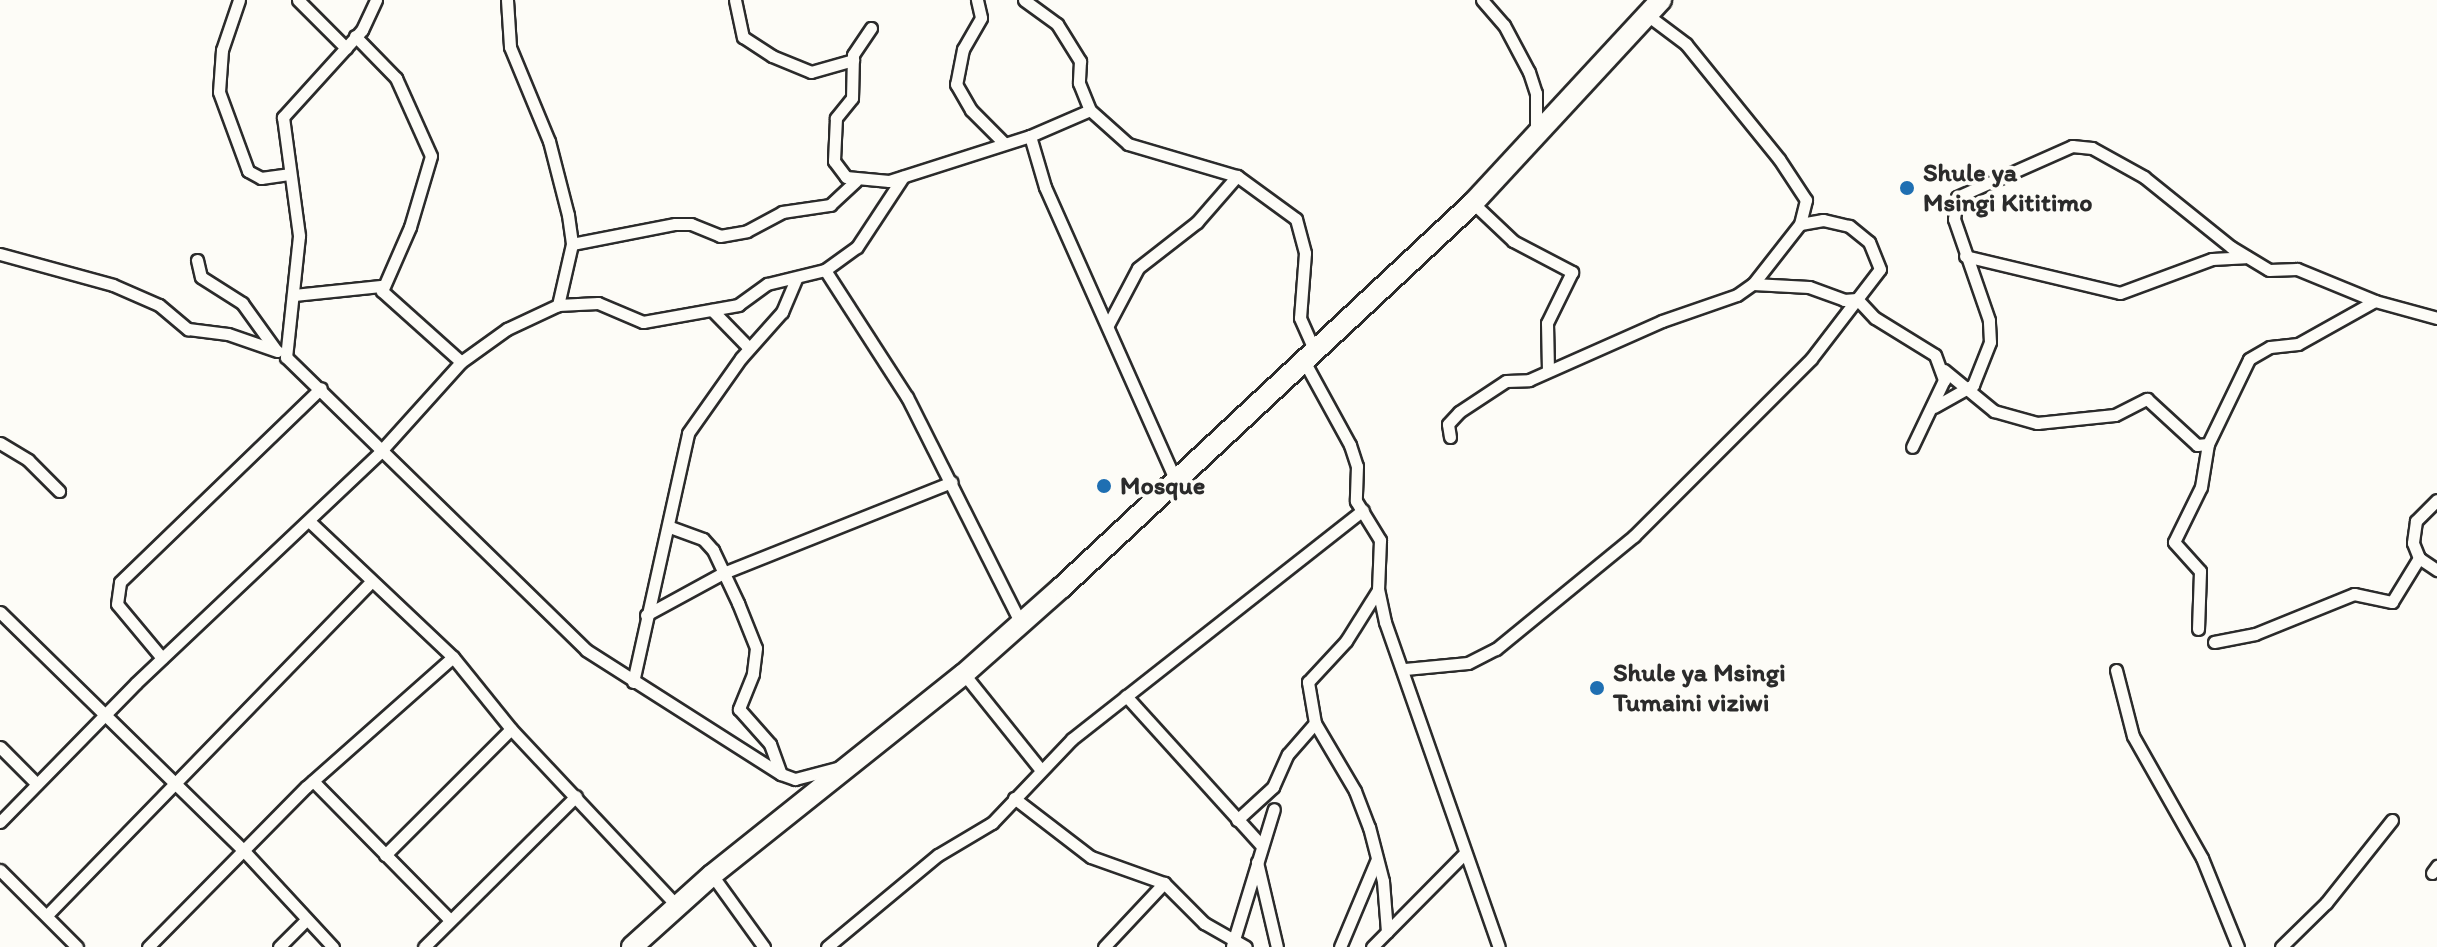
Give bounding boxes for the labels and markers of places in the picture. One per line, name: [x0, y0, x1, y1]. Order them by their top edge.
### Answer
place label: Shule ya Msingi Kititimo: [1923, 157, 2093, 218]
marker: Shule ya Msingi Kititimo: [1898, 179, 1916, 197]
place label: Mosque: [1120, 470, 1205, 502]
marker: Mosque: [1095, 477, 1113, 495]
place label: Shule ya Msingi Tumaini viziwi: [1613, 657, 1786, 718]
marker: Shule ya Msingi Tumaini viziwi: [1588, 679, 1606, 697]

